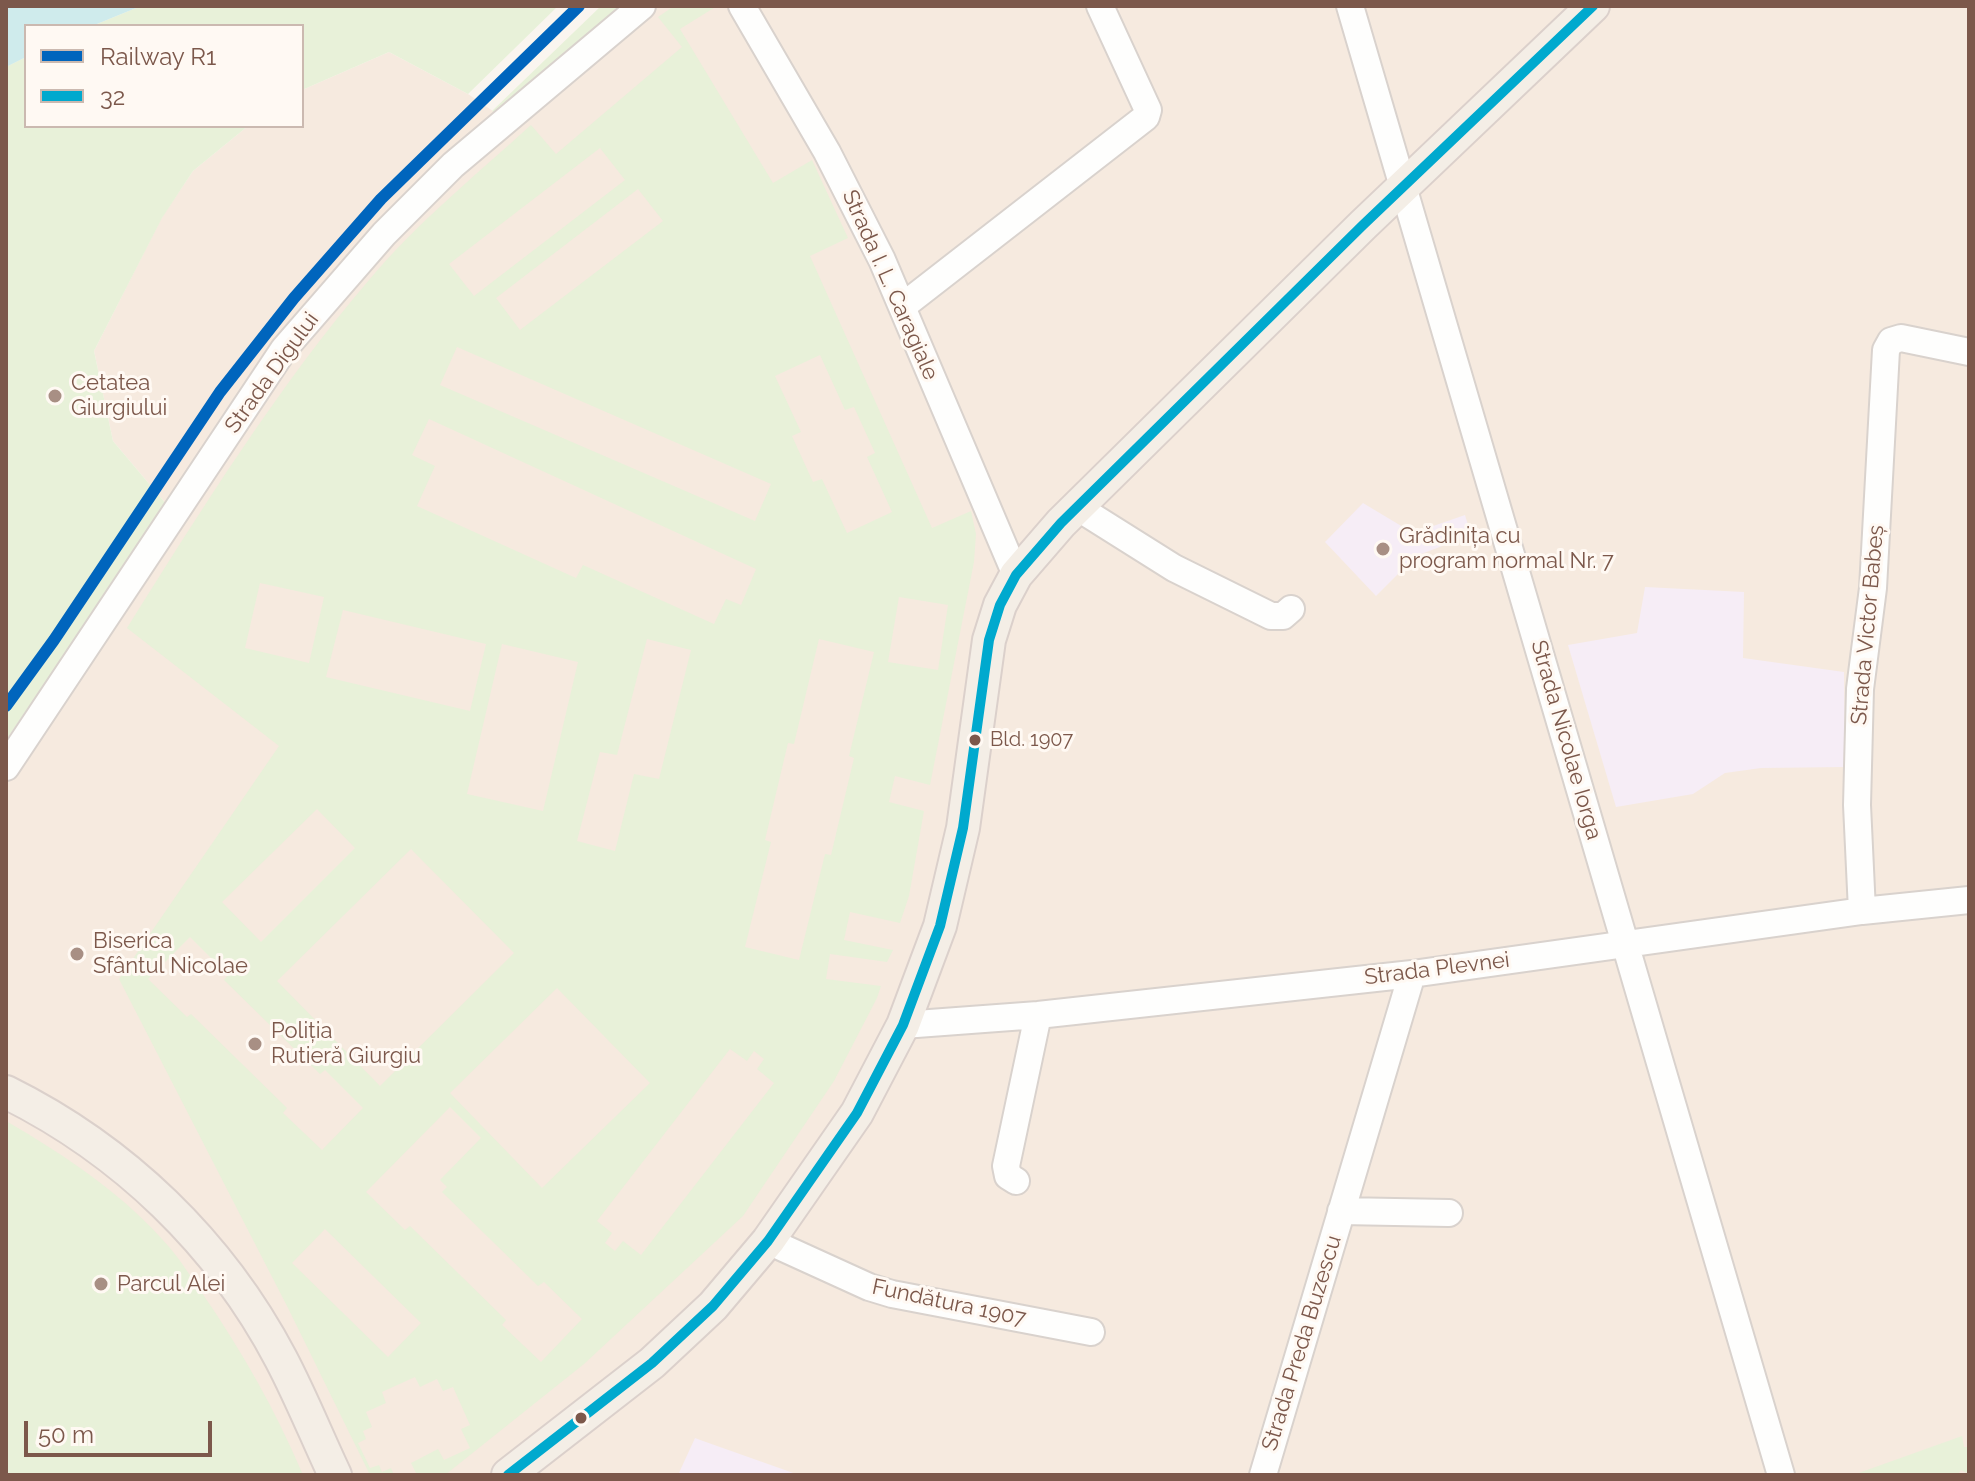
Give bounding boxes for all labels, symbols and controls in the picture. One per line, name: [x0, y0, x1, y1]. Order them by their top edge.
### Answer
legend: [24, 24, 304, 128]
text: Railway R1: [100, 42, 216, 71]
text: 32: [100, 82, 125, 111]
street label: Strada I. L. Caragiale: [836, 186, 944, 384]
street label: Strada Digului: [219, 308, 325, 438]
place label: Cetatea Giurgiului: [71, 370, 167, 422]
marker: Cetatea Giurgiului: [46, 387, 64, 405]
place label: Grădinița cu program normal Nr. 7: [1399, 523, 1614, 574]
street label: Strada Victor Babeș: [1846, 524, 1890, 726]
marker: Grădinița cu program normal Nr. 7: [1374, 540, 1392, 558]
street label: Strada Nicolae Iorga: [1525, 637, 1607, 843]
place label: Bld. 1907: [990, 728, 1073, 752]
marker: Bld. 1907: [967, 732, 983, 748]
place label: Biserica Sfântul Nicolae: [93, 928, 248, 980]
marker: Biserica Sfântul Nicolae: [68, 945, 86, 963]
street label: Strada Plevnei: [1363, 947, 1511, 991]
place label: Poliția Rutieră Giurgiu: [271, 1018, 421, 1070]
marker: Poliția Rutieră Giurgiu: [246, 1035, 264, 1053]
street label: Strada Preda Buzescu: [1257, 1232, 1347, 1454]
place label: Parcul Alei: [117, 1271, 225, 1297]
street label: Fundătura 1907: [870, 1274, 1028, 1332]
marker: Parcul Alei: [92, 1275, 110, 1293]
scale bar: [28, 1405, 216, 1455]
unlabelled marker: [573, 1410, 589, 1426]
text: 50 m: [38, 1420, 94, 1449]

